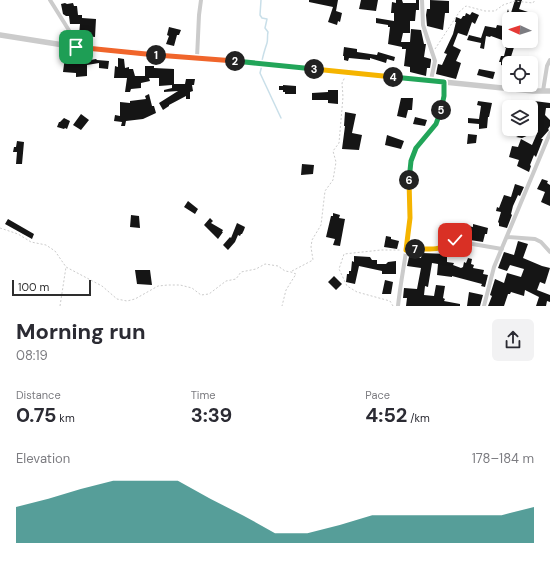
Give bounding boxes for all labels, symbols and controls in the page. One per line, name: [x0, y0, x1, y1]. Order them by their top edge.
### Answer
north arrow: [502, 12, 538, 48]
map controls: [502, 12, 538, 136]
pin: [59, 30, 93, 64]
icon: arrive: [65, 36, 87, 58]
pin: 1: [146, 45, 166, 65]
text: 1: [154, 48, 158, 62]
pin: 2: [225, 51, 245, 71]
text: 2: [232, 54, 238, 68]
button: locate: [502, 56, 538, 92]
pin: 3: [304, 59, 324, 79]
text: 3: [311, 62, 317, 76]
pin: 4: [383, 67, 403, 87]
text: 4: [389, 70, 397, 84]
pin: 5: [431, 100, 451, 120]
button: layers: [502, 100, 538, 136]
text: 5: [438, 103, 444, 117]
pin: 6: [399, 170, 419, 190]
text: 6: [406, 173, 412, 187]
pin: [438, 223, 472, 257]
icon: check: [444, 229, 466, 251]
pin: 7: [405, 239, 425, 259]
text: 7: [412, 242, 418, 256]
scale bar: [12, 278, 91, 297]
text: 100 m: [18, 280, 49, 294]
text: Morning run: [16, 317, 146, 346]
button: share: [492, 319, 534, 361]
text: 08:19: [16, 347, 48, 364]
text: Distance: [16, 388, 61, 402]
text: Time: [191, 388, 216, 402]
text: Pace: [365, 388, 390, 402]
text: 0.75: [16, 402, 56, 428]
text: 3:39: [191, 402, 232, 428]
text: 4:52: [365, 402, 407, 428]
text: km: [56, 411, 75, 425]
text: /km: [407, 411, 430, 425]
text: Elevation: [16, 450, 70, 467]
text: 178–184 m: [472, 450, 534, 467]

